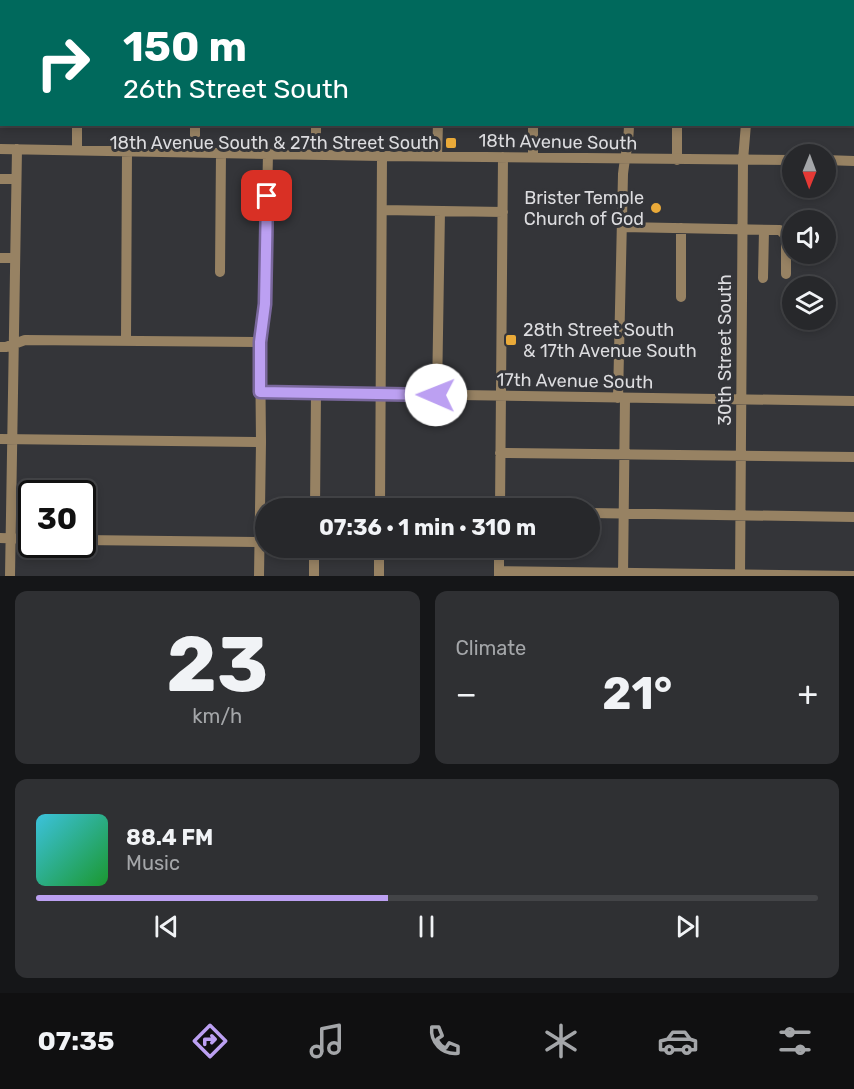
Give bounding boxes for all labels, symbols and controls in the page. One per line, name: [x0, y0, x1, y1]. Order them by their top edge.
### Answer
text: 150 m: [123, 22, 247, 72]
icon: right: [24, 24, 102, 102]
text: 26th Street South: [123, 73, 349, 105]
street label: 18th Avenue South: [478, 130, 638, 154]
place label: 18th Avenue South & 27th Street South: [110, 132, 439, 154]
marker: 18th Avenue South & 27th Street South: [444, 136, 458, 150]
north arrow: [782, 144, 836, 198]
map controls: [782, 144, 836, 330]
pin: [241, 170, 292, 221]
icon: arrive: [250, 179, 283, 212]
place label: Brister Temple Church of God: [524, 187, 644, 230]
marker: Brister Temple Church of God: [649, 201, 663, 215]
button: sound: [782, 210, 836, 264]
street label: 30th Street South: [714, 274, 736, 426]
button: layers: [782, 276, 836, 330]
place label: 28th Street South & 17th Avenue South: [523, 319, 697, 362]
marker: 28th Street South & 17th Avenue South: [504, 333, 518, 347]
position arrow: [404, 363, 468, 427]
street label: 17th Avenue South: [496, 369, 654, 393]
speed limit sign: 30: [18, 480, 96, 558]
text: 07:36 · 1 min · 310 m: [319, 514, 536, 541]
text: 23: [166, 618, 268, 711]
text: Climate: [456, 636, 526, 660]
text: 21°: [602, 667, 672, 720]
text: −: [456, 674, 477, 713]
text: +: [797, 674, 818, 713]
text: km/h: [192, 704, 242, 728]
text: 88.4 FM: [126, 824, 213, 851]
text: Music: [126, 851, 180, 875]
icon: previous: [150, 910, 183, 943]
icon: pause: [410, 910, 443, 943]
icon: next: [671, 910, 704, 943]
icon: directions: [189, 1020, 231, 1062]
icon: music: [306, 1020, 348, 1062]
icon: phone: [423, 1020, 465, 1062]
icon: climate: [540, 1020, 582, 1062]
icon: car: [657, 1020, 699, 1062]
icon: filters: [774, 1020, 816, 1062]
text: 07:35: [38, 1025, 114, 1057]

